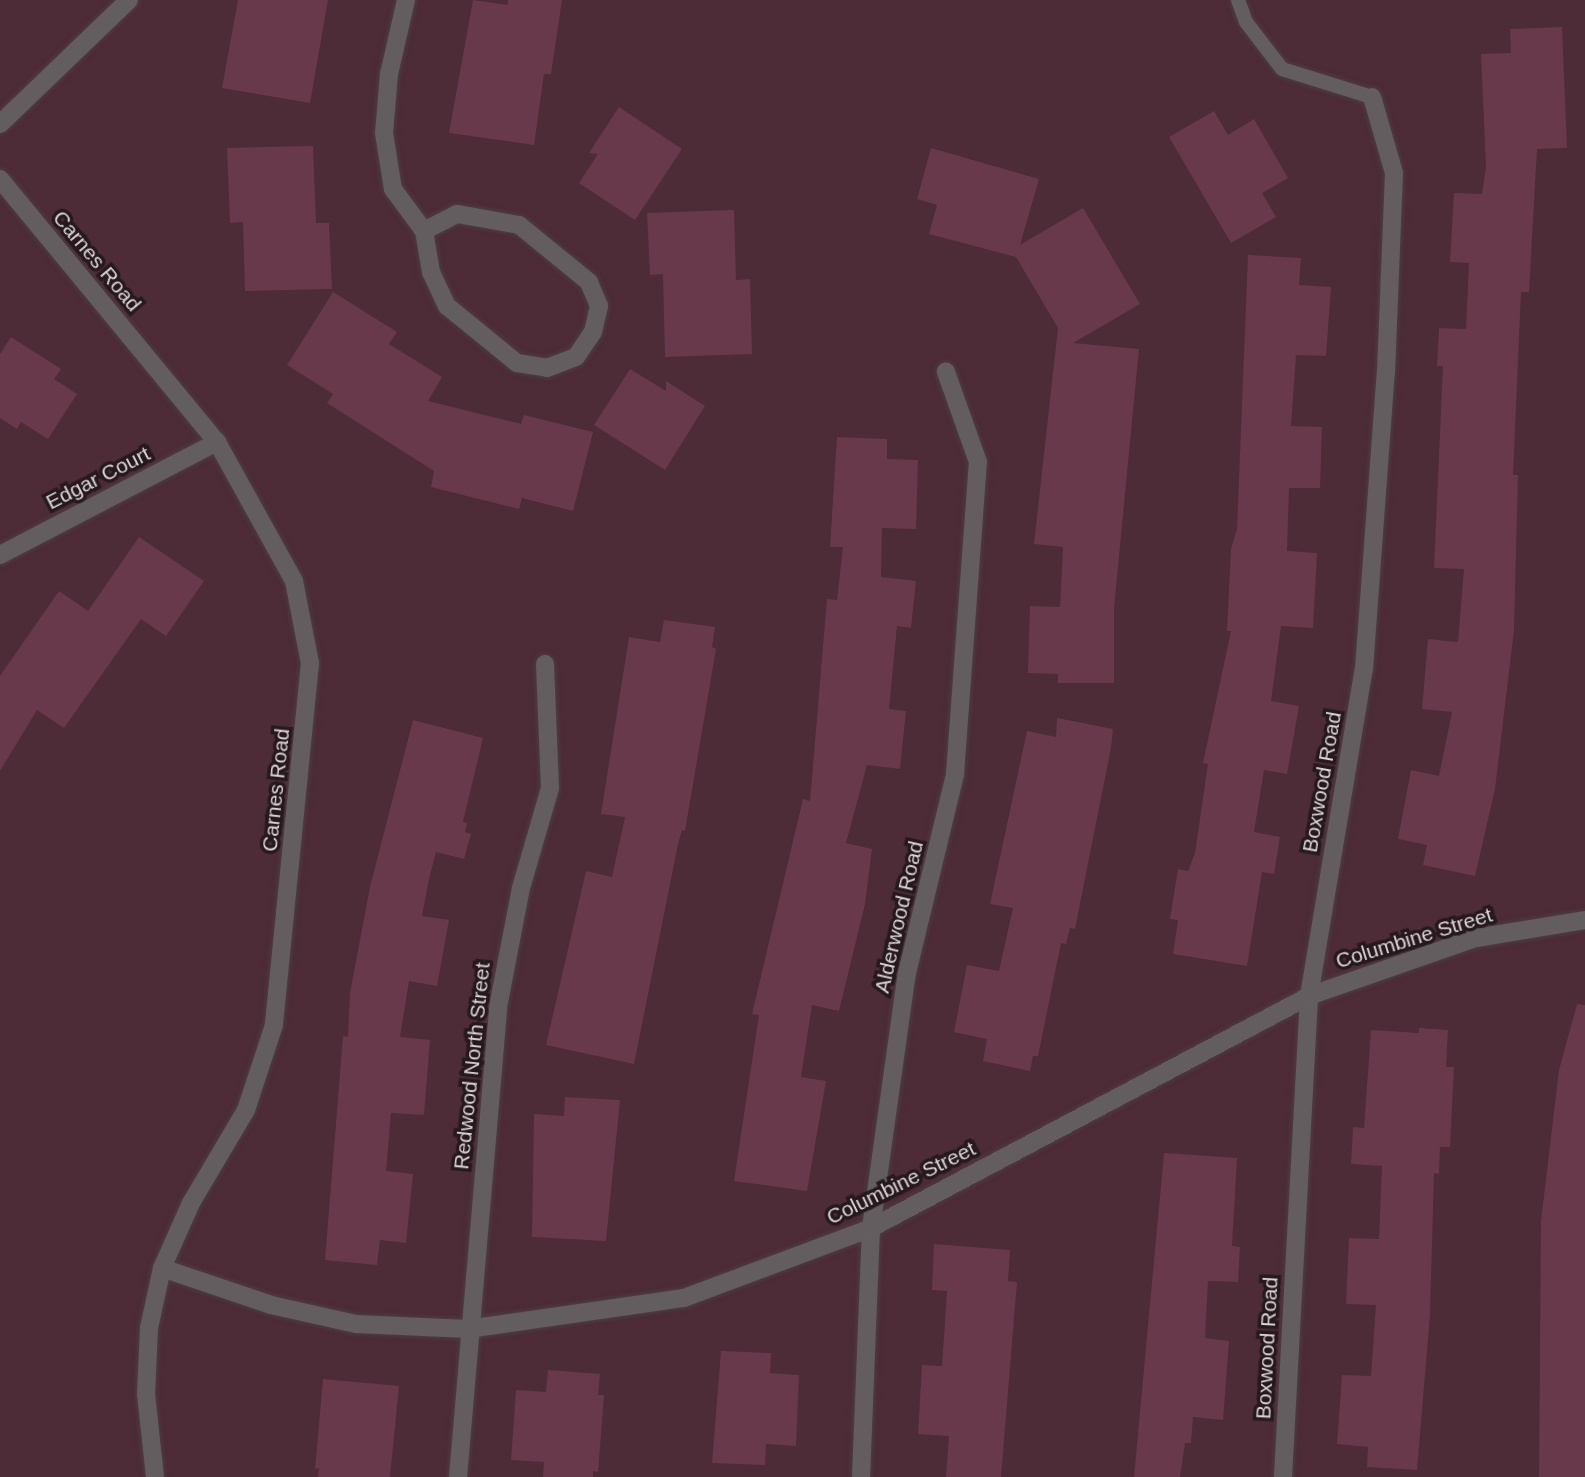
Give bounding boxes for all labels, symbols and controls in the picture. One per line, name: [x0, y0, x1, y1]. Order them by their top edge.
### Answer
street label: Carnes Road: [48, 206, 146, 316]
street label: Edgar Court: [42, 441, 154, 515]
street label: Boxwood Road: [1297, 710, 1347, 854]
street label: Carnes Road: [257, 727, 295, 853]
street label: Alderwood Road: [869, 839, 929, 995]
street label: Columbine Street: [1333, 902, 1495, 974]
street label: Redwood North Street: [449, 961, 495, 1171]
street label: Columbine Street: [823, 1136, 979, 1230]
street label: Boxwood Road: [1251, 1276, 1283, 1420]

